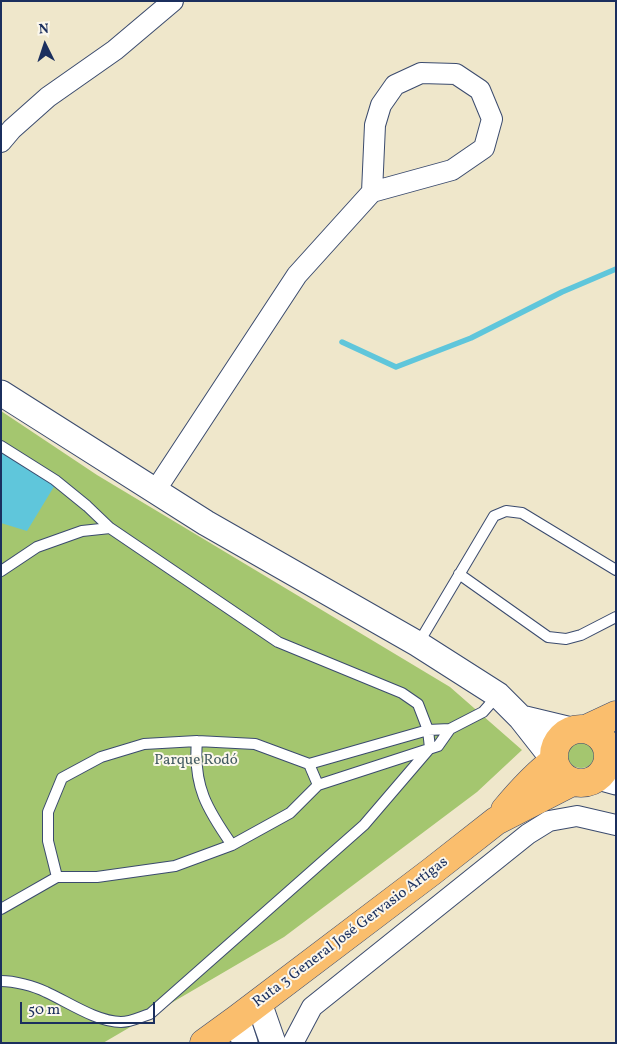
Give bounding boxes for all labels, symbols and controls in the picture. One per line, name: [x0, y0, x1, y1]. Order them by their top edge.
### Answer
north arrow: [20, 20, 70, 70]
text: N: [38, 20, 50, 39]
park label: Parque Rodó: [154, 752, 238, 770]
street label: Ruta 3 General José Gervasio Artigas: [250, 854, 452, 1012]
scale bar: [22, 992, 158, 1024]
text: 50 m: [28, 1000, 60, 1021]

